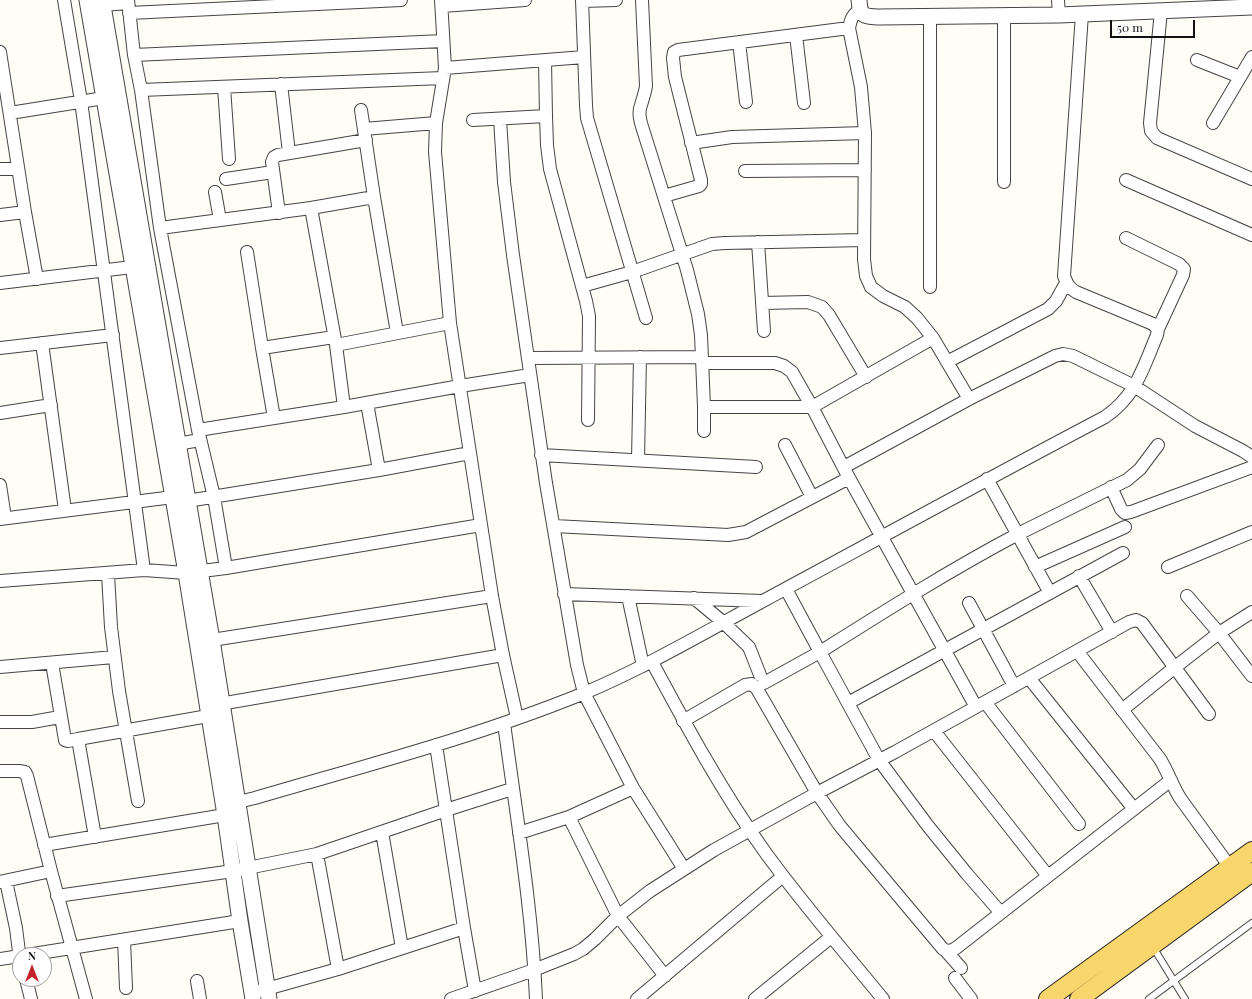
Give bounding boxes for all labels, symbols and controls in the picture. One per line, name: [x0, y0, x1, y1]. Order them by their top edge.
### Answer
scale bar: [1112, 12, 1197, 38]
text: 50 m: [1117, 19, 1143, 35]
north arrow: [12, 947, 52, 987]
text: N: [28, 948, 36, 963]

